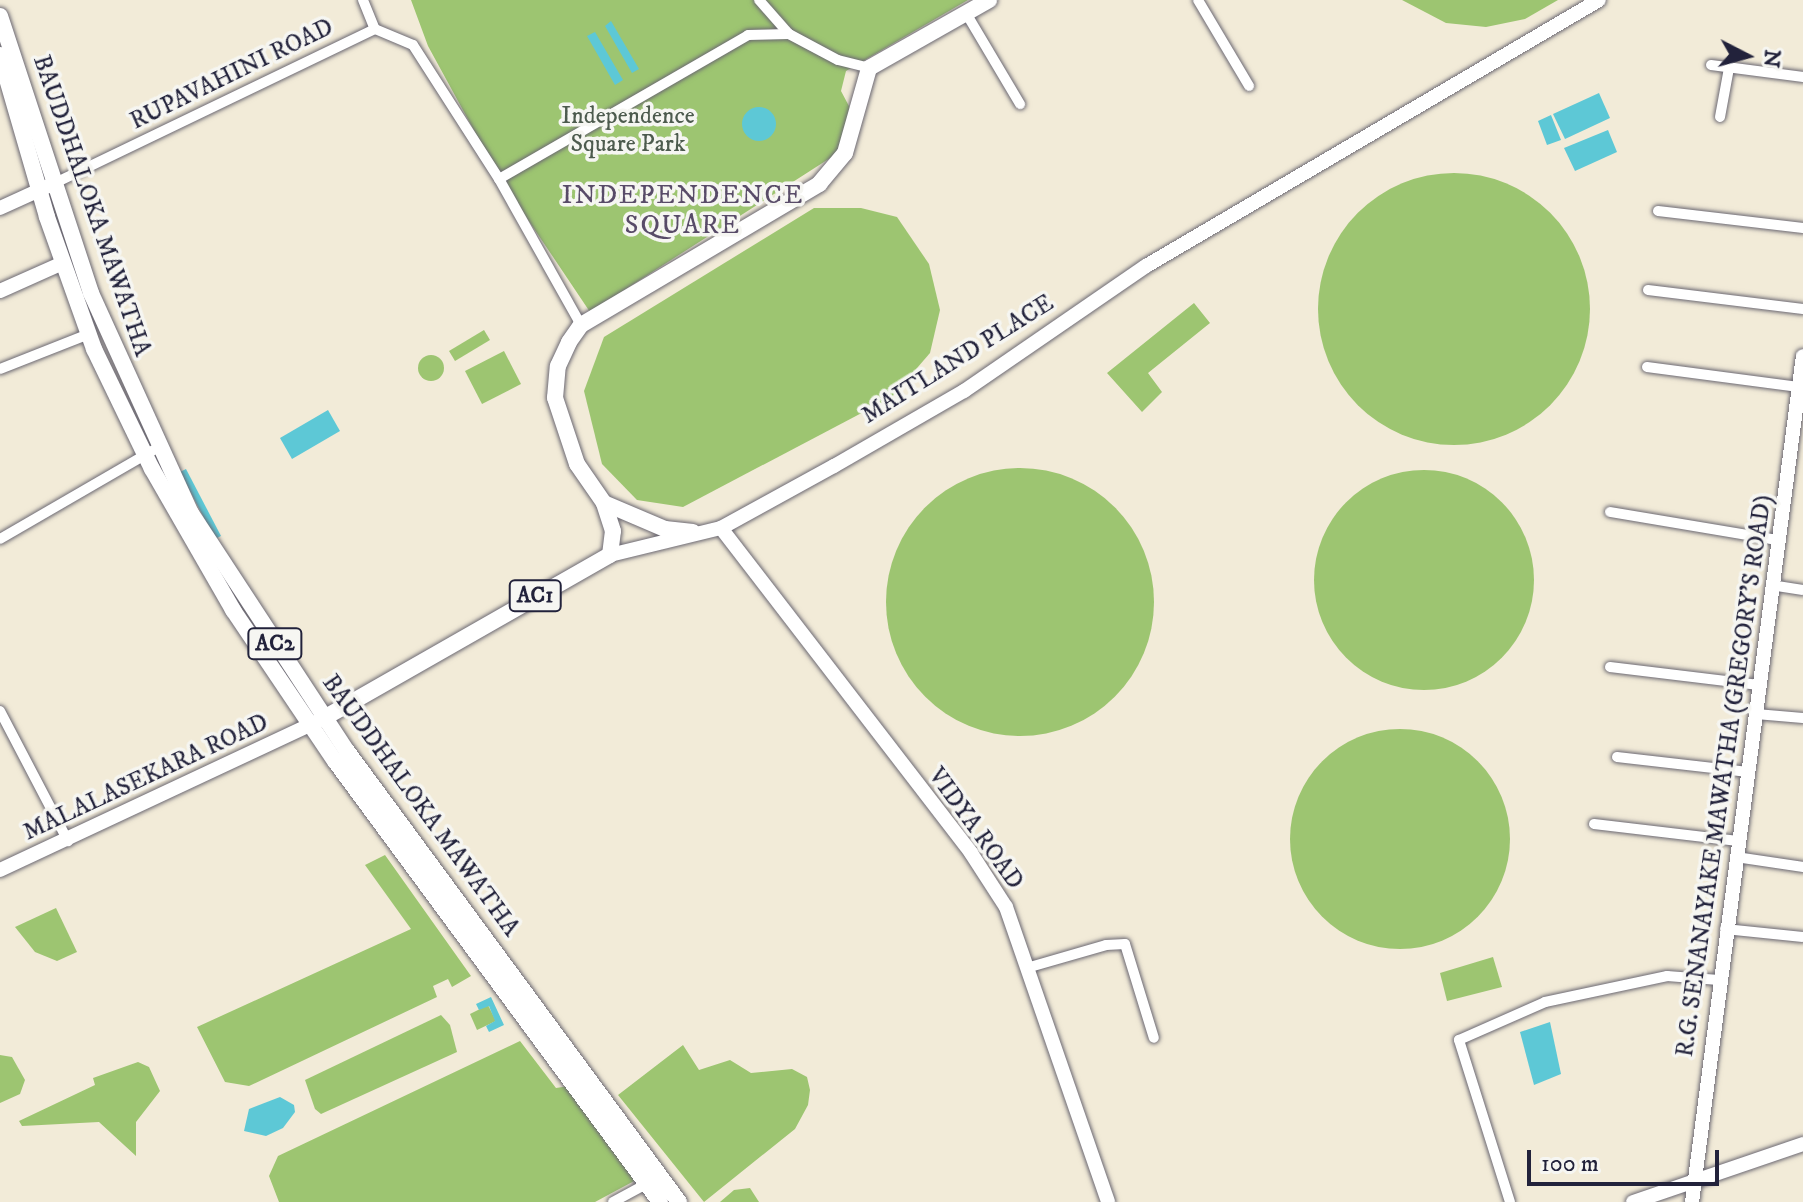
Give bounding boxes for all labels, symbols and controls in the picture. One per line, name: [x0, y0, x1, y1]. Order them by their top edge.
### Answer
street label: RUPAVAHINI ROAD: [126, 13, 338, 137]
north arrow: [1707, 16, 1787, 96]
text: N: [1757, 48, 1786, 69]
street label: BAUDDHALOKA MAWATHA: [26, 52, 156, 360]
park label: Independence Square Park: [561, 103, 695, 159]
district label: INDEPENDENCE SQUARE: [562, 180, 804, 242]
street label: MAITLAND PLACE: [857, 289, 1059, 431]
street label: R.G. SENANAYAKE MAWATHA (GREGORY'S ROAD): [1671, 493, 1779, 1059]
road number: AC1: [507, 578, 563, 614]
road number: AC2: [247, 626, 303, 662]
street label: BAUDDHALOKA MAWATHA: [315, 669, 525, 943]
street label: MALALASEKARA ROAD: [19, 709, 273, 847]
street label: VIDYA ROAD: [921, 763, 1029, 895]
scale bar: [1531, 1134, 1723, 1184]
text: 100 m: [1541, 1149, 1599, 1179]

